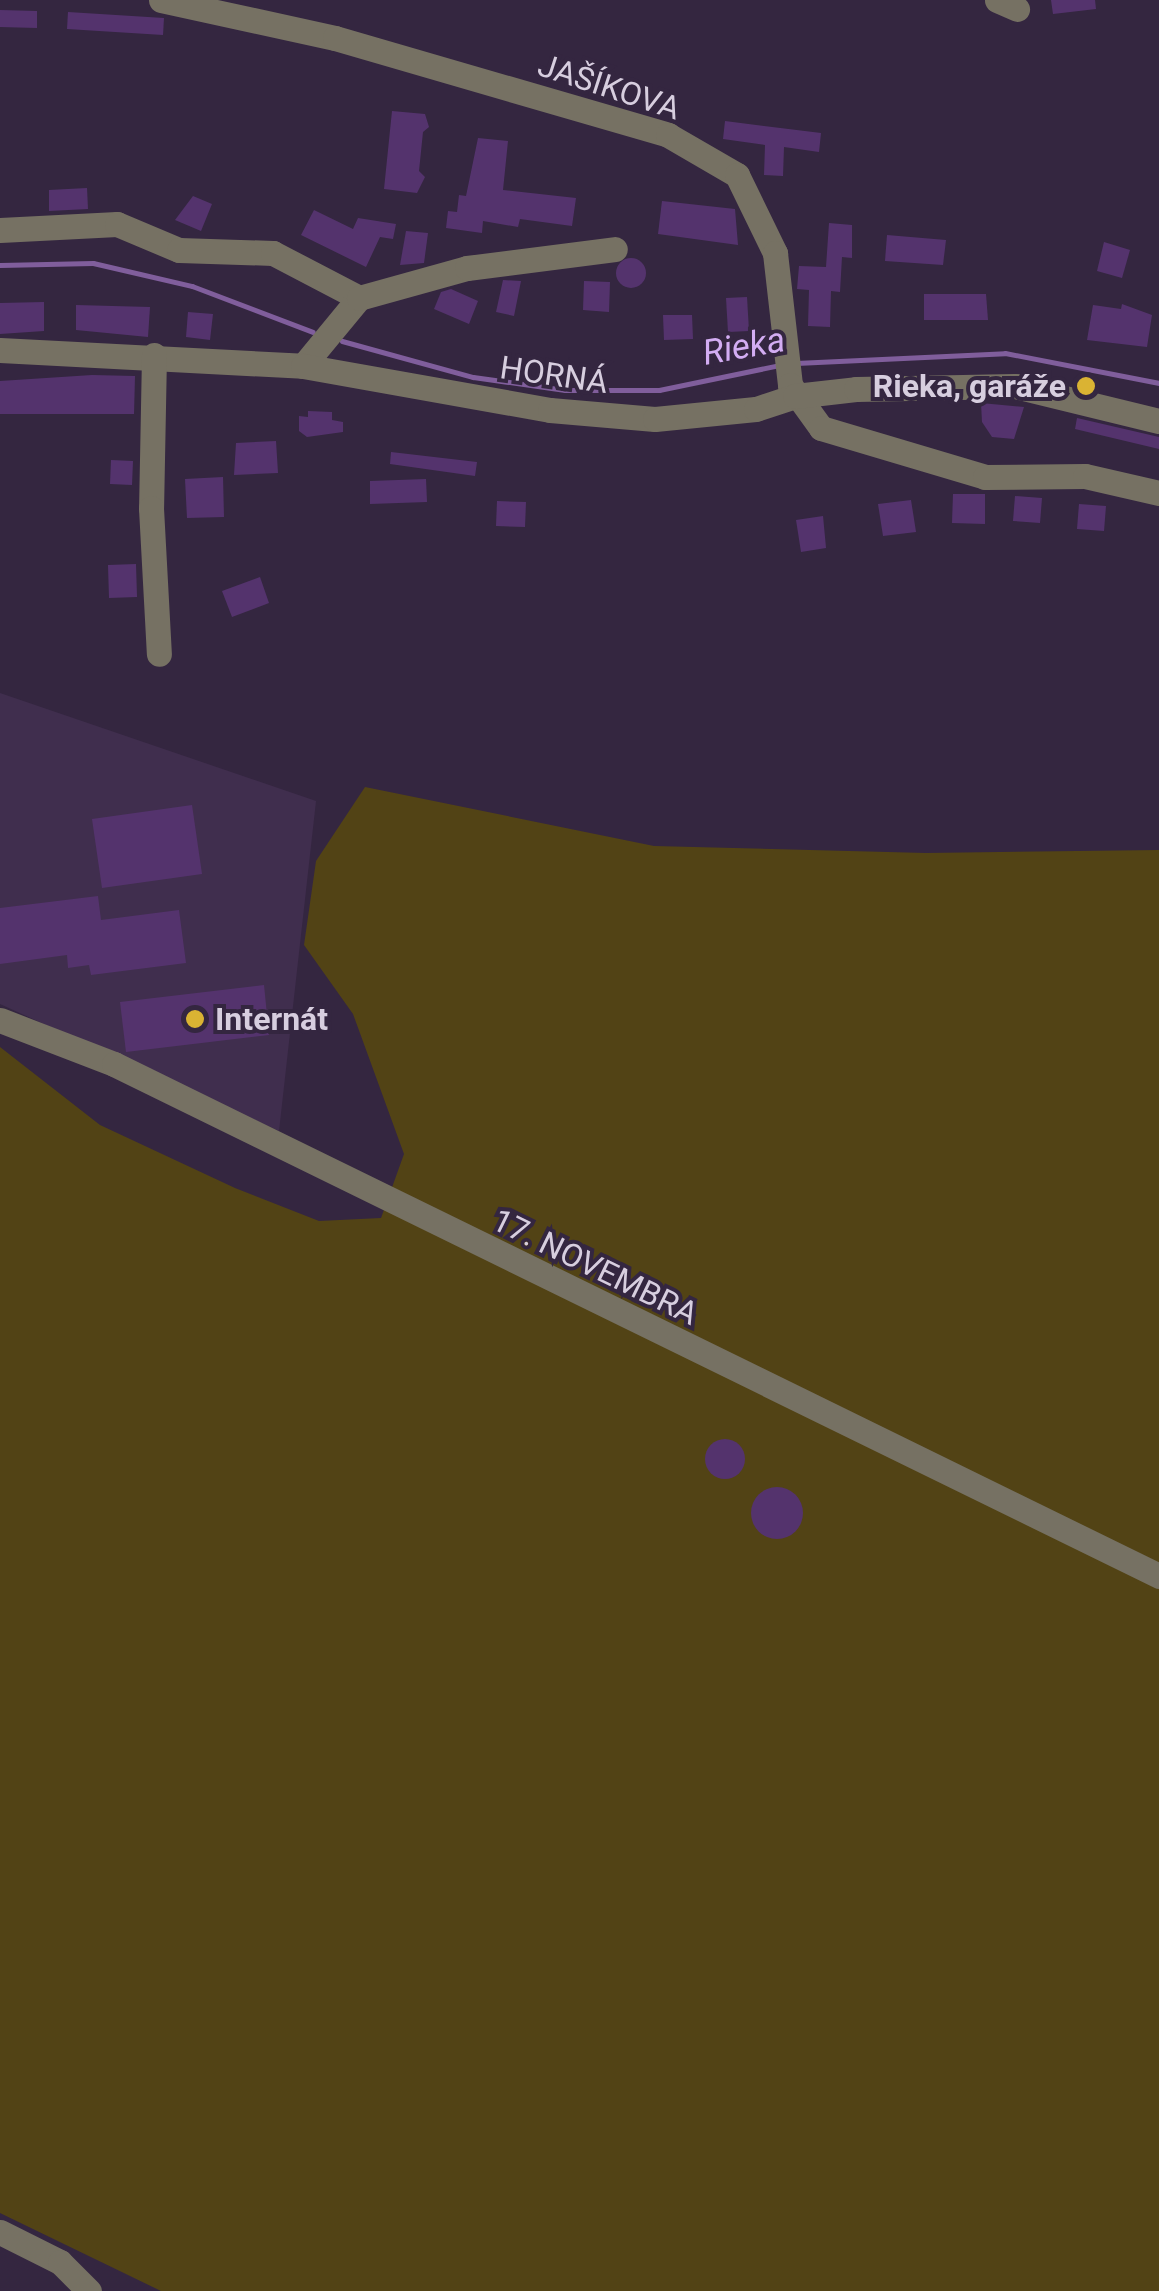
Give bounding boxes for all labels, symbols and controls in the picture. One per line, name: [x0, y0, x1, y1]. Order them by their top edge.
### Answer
street label: JAŠÍKOVA: [533, 46, 685, 128]
water label: Rieka: [700, 319, 788, 375]
street label: HORNÁ: [498, 348, 610, 402]
place label: Rieka, garáže: [873, 367, 1066, 405]
marker: Rieka, garáže: [1075, 375, 1097, 397]
place label: Internát: [215, 1000, 328, 1038]
marker: Internát: [184, 1008, 206, 1030]
street label: 17. NOVEMBRA: [486, 1201, 704, 1333]

